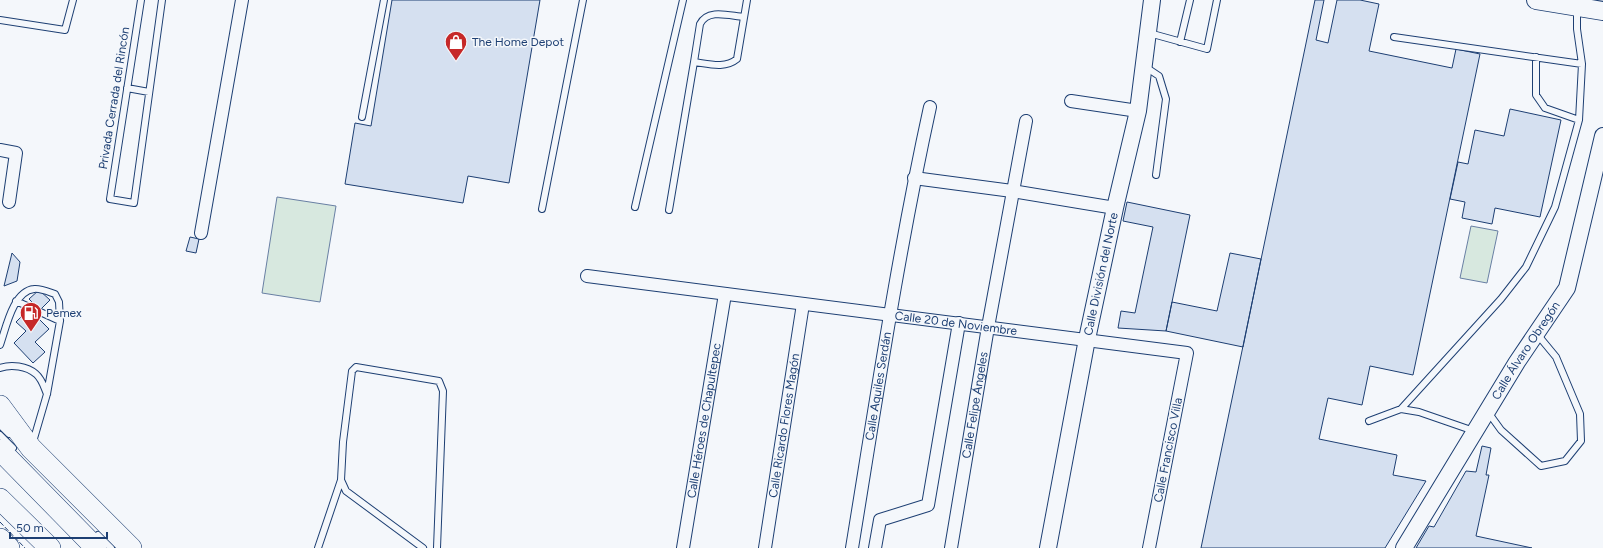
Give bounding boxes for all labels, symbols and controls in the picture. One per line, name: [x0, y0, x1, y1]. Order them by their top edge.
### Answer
street label: Privada Cerrada del Rincón: [96, 26, 132, 170]
shop icon: The Home Depot: [443, 29, 469, 62]
place label: The Home Depot: [472, 35, 564, 49]
street label: Calle División del Norte: [1081, 211, 1121, 337]
street label: Calle Álvaro Obregón: [1489, 299, 1563, 402]
fuel station icon: Pemex: [18, 300, 44, 333]
place label: Pemex: [46, 306, 82, 320]
street label: Calle 20 de Noviembre: [894, 309, 1018, 338]
street label: Calle Aquiles Serdán: [862, 331, 894, 441]
street label: Calle Héroes de Chapultepec: [684, 342, 724, 499]
street label: Calle Felipe Ángeles: [959, 350, 991, 459]
street label: Calle Ricardo Flores Magón: [766, 352, 802, 499]
street label: Calle Francisco Villa: [1151, 396, 1185, 504]
scale bar: [10, 514, 107, 540]
text: 50 m: [16, 521, 44, 535]

